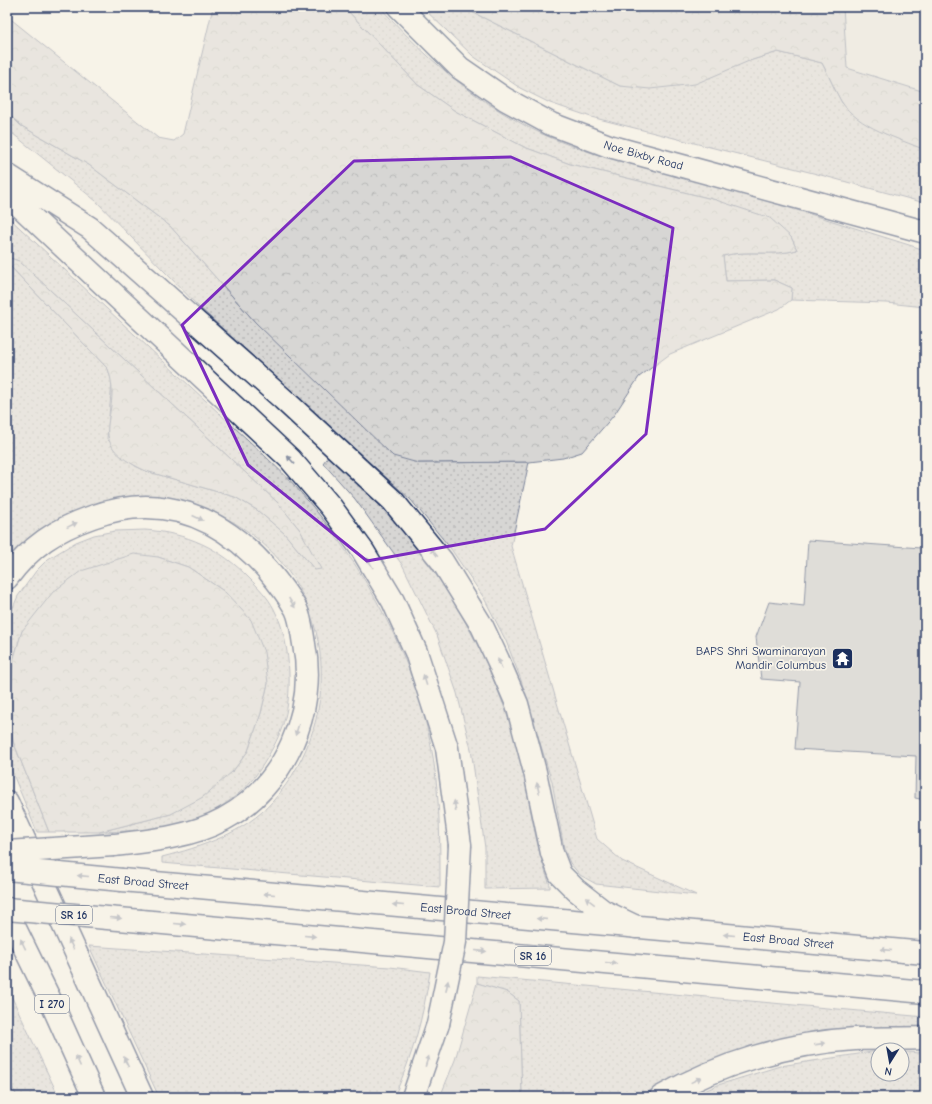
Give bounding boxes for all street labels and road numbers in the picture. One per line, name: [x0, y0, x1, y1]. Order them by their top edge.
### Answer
street label: Noe Bixby Road: [602, 138, 685, 173]
street label: East Broad Street: [97, 871, 189, 893]
street label: East Broad Street: [420, 900, 512, 922]
road number: SR 16: [56, 906, 92, 924]
street label: East Broad Street: [742, 929, 835, 952]
road number: SR 16: [515, 947, 551, 965]
road number: I 270: [35, 995, 69, 1013]

